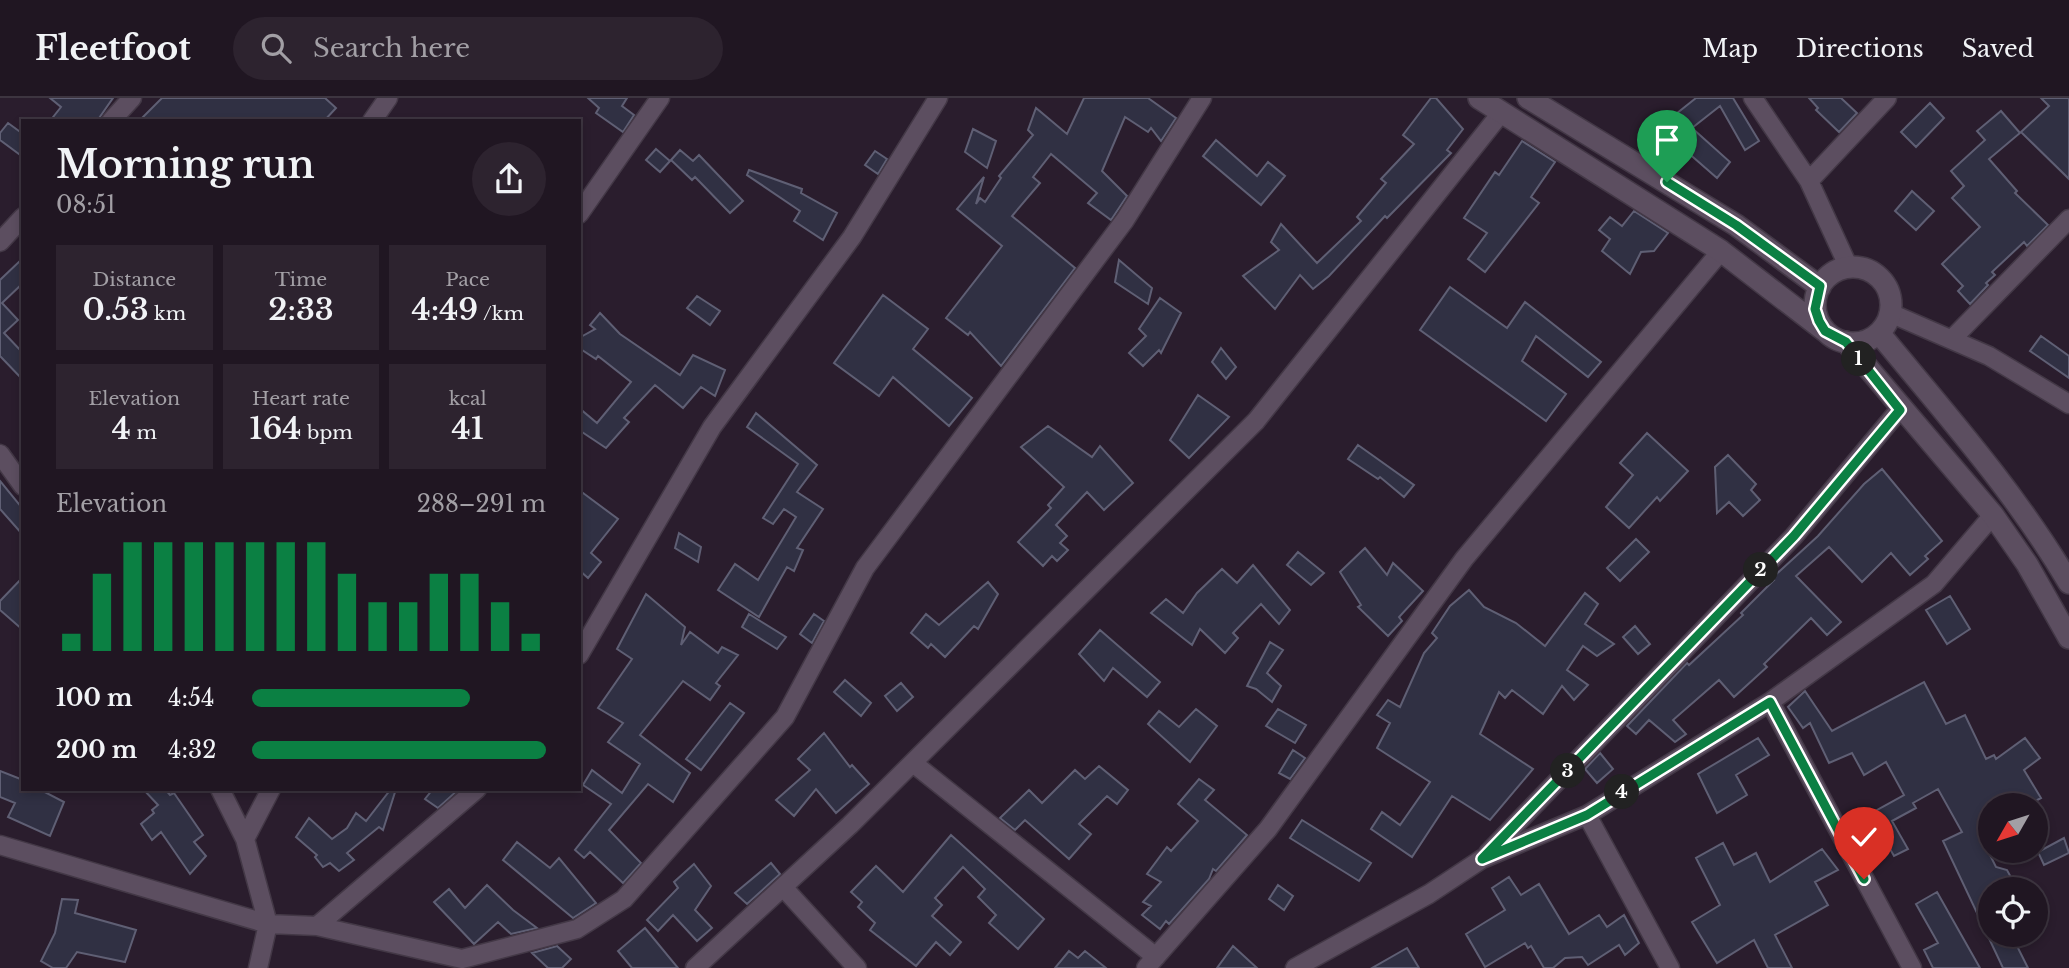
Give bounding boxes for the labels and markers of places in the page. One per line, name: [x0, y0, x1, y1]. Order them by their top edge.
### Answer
pin: [1637, 110, 1697, 182]
pin: 1: [1842, 342, 1876, 376]
pin: 2: [1744, 552, 1778, 588]
pin: 3: [1550, 754, 1586, 788]
pin: 4: [1604, 774, 1640, 810]
pin: [1834, 807, 1894, 879]

